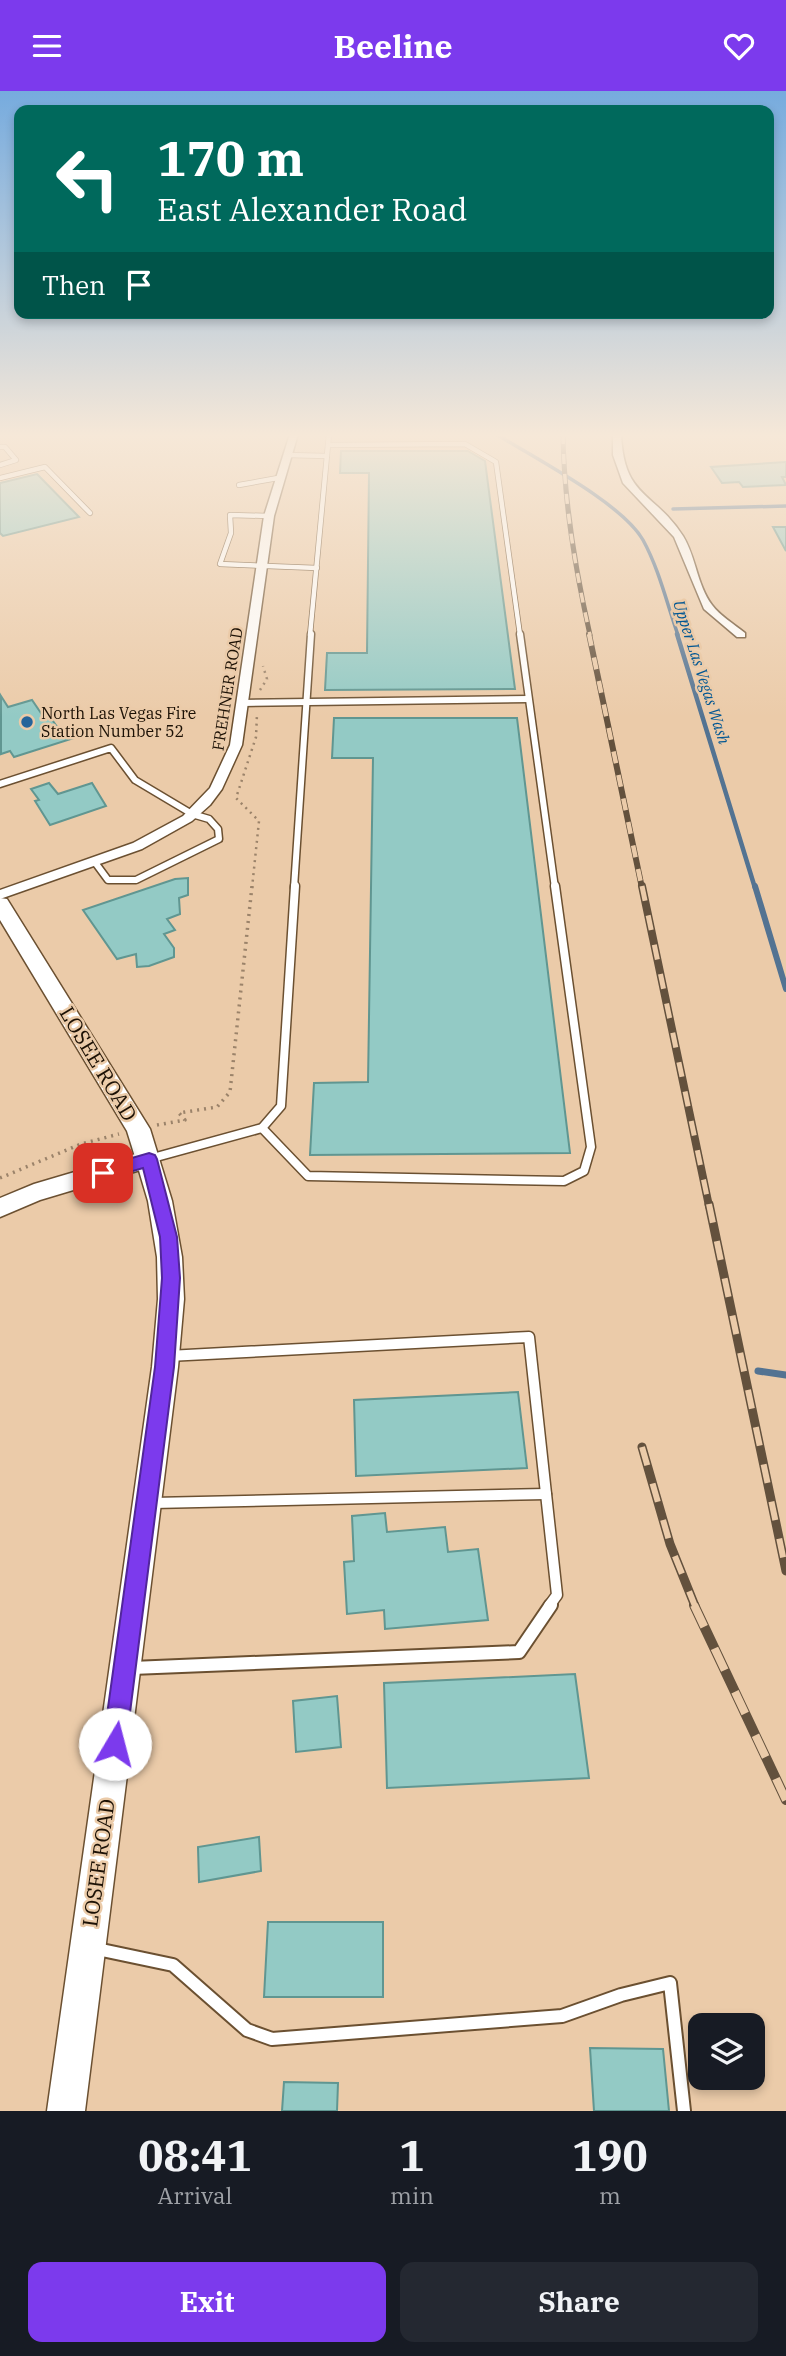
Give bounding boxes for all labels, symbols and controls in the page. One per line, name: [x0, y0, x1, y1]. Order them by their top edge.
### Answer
text: Beeline: [333, 25, 453, 67]
icon: menu: [28, 27, 66, 65]
icon: heart: [720, 27, 758, 65]
text: 170 m: [157, 126, 304, 189]
icon: left: [42, 133, 133, 224]
text: East Alexander Road: [157, 188, 468, 230]
icon: arrive: [120, 266, 158, 304]
text: Then: [42, 268, 106, 302]
water label: Upper Las Vegas Wash: [669, 597, 735, 747]
street label: FREHNER ROAD: [207, 626, 247, 752]
place label: North Las Vegas Fire Station Number 52: [41, 703, 196, 741]
marker: North Las Vegas Fire Station Number 52: [19, 714, 35, 730]
street label: LOSEE ROAD: [54, 1001, 144, 1126]
pin: [73, 1143, 133, 1203]
icon: arrive: [84, 1154, 122, 1192]
position arrow: [78, 1707, 152, 1781]
street label: LOSEE ROAD: [75, 1797, 121, 1929]
map controls: [688, 2013, 765, 2090]
button: layers: [688, 2013, 765, 2090]
text: 08:41: [138, 2128, 252, 2183]
text: 1: [399, 2128, 425, 2183]
text: 190: [572, 2128, 648, 2183]
text: Arrival: [158, 2180, 232, 2210]
text: min: [390, 2180, 434, 2210]
text: m: [599, 2180, 621, 2210]
button: Exit: [28, 2262, 386, 2342]
button: Share: [400, 2262, 758, 2342]

